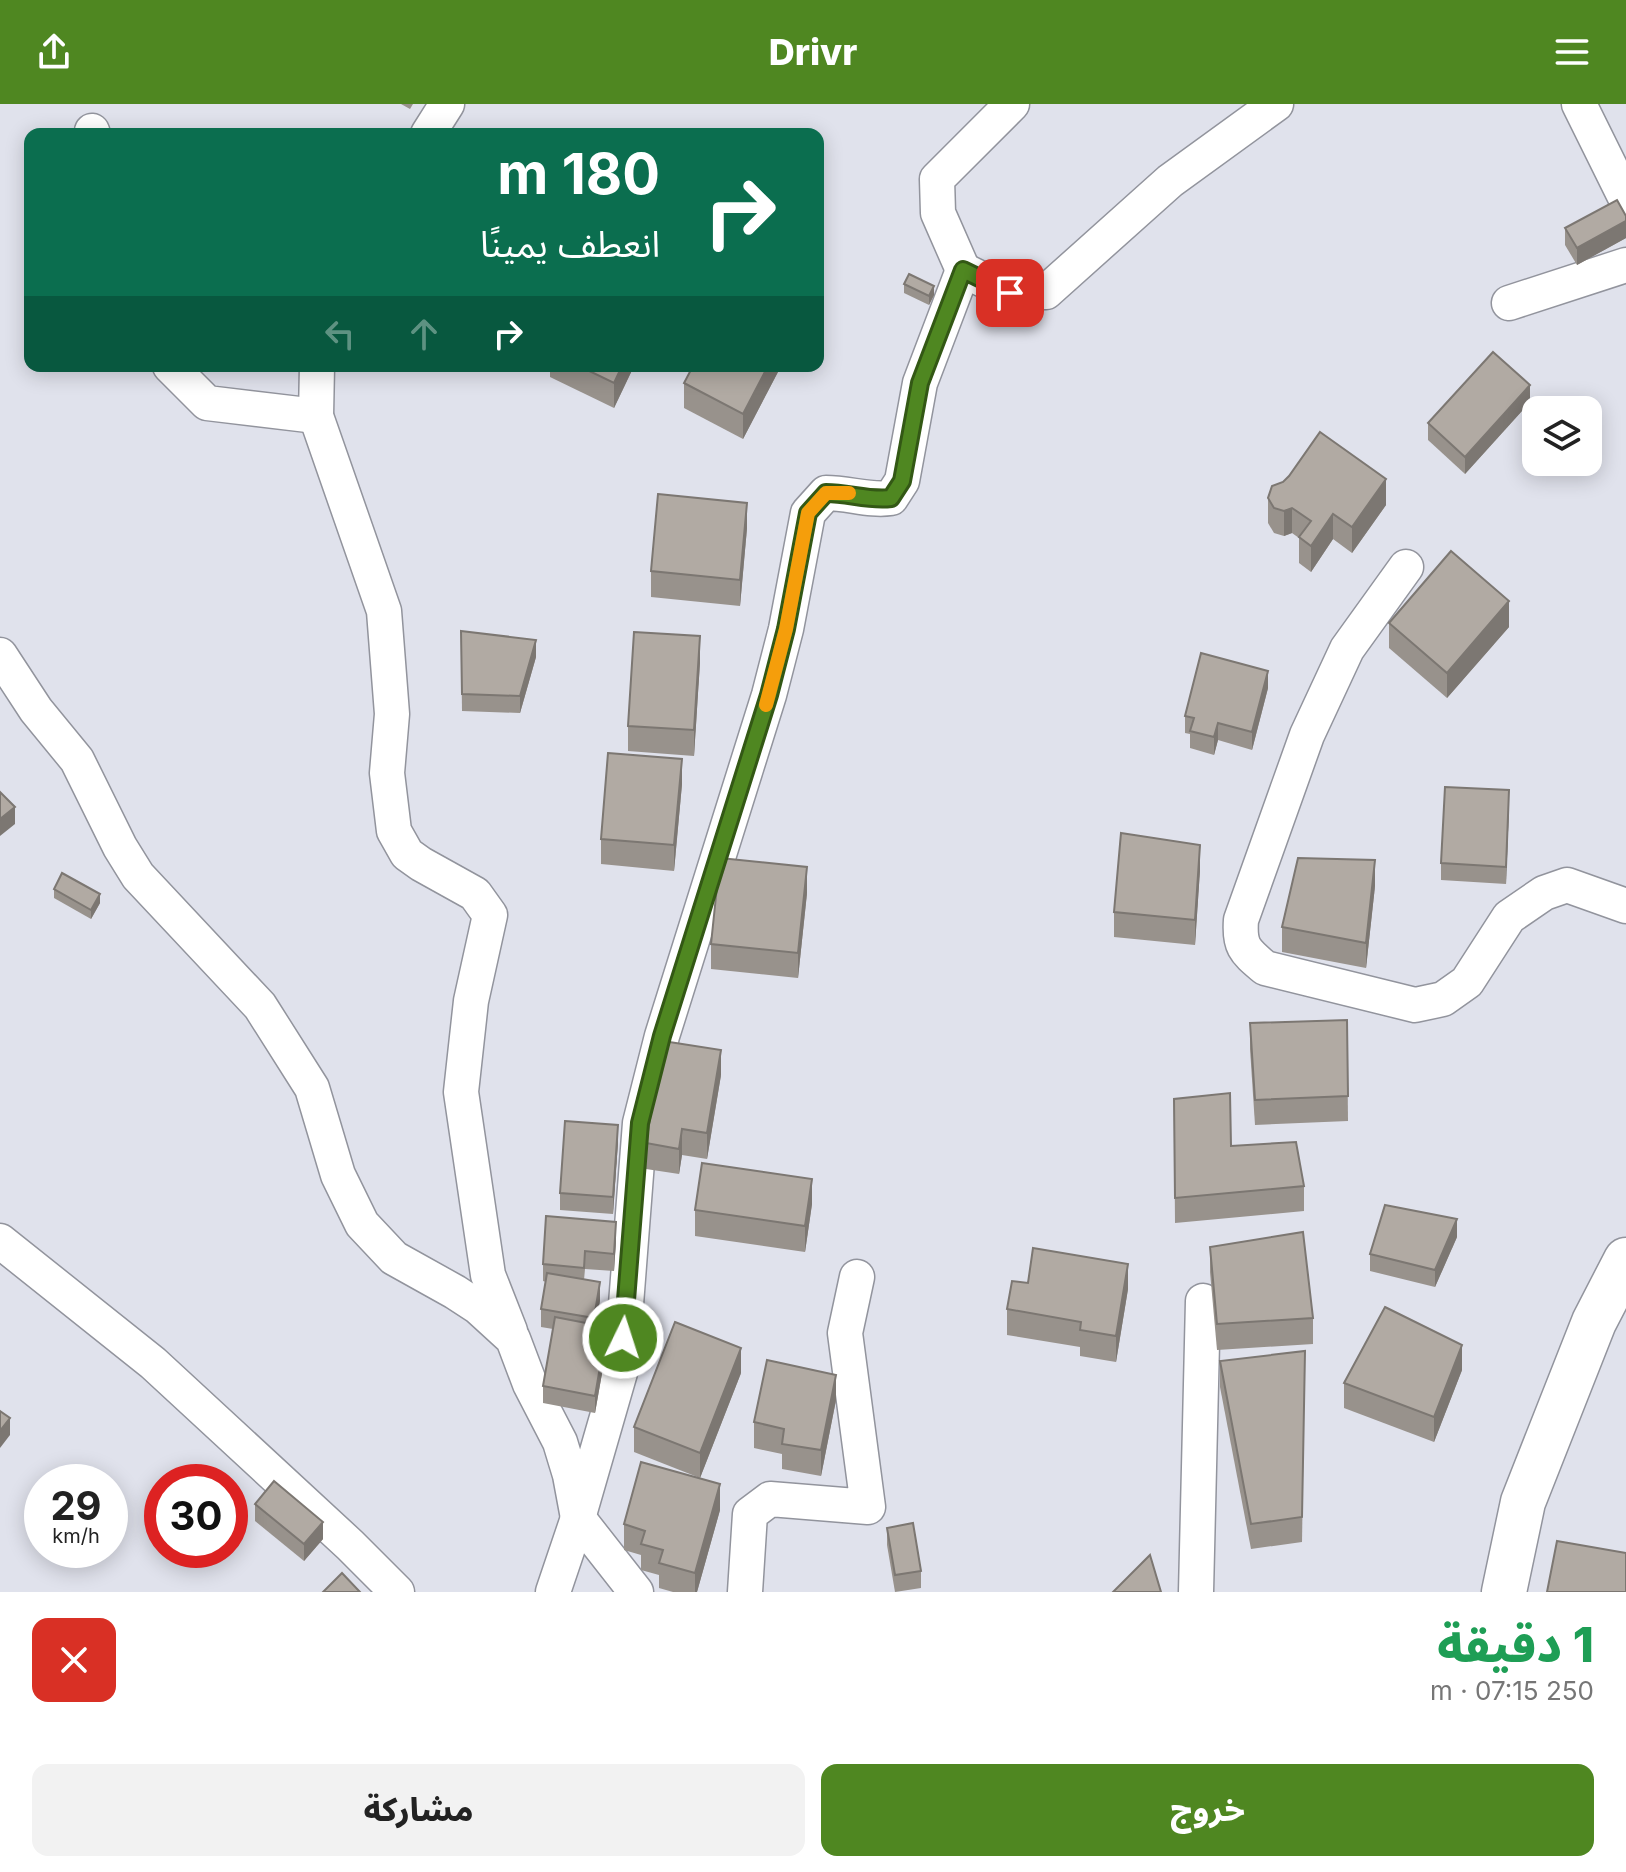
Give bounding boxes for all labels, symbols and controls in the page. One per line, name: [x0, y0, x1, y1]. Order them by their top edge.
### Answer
icon: share: [32, 30, 76, 74]
text: Drivr: [769, 30, 857, 74]
icon: menu: [1550, 30, 1594, 74]
text: 180 m: [497, 140, 660, 208]
icon: right: [688, 160, 792, 264]
text: انعطف يمينًا: [480, 222, 660, 266]
pin: [976, 259, 1044, 327]
icon: arrive: [988, 271, 1032, 315]
icon: left: [318, 312, 362, 356]
icon: ahead: [402, 312, 446, 356]
icon: right: [486, 312, 530, 356]
map controls: [1522, 396, 1602, 476]
button: layers: [1522, 396, 1602, 476]
position arrow: [581, 1296, 665, 1380]
speed limit sign: 30: [144, 1464, 248, 1568]
text: 29: [50, 1481, 102, 1530]
text: km/h: [52, 1524, 100, 1548]
text: 1 دقيقة: [1437, 1615, 1594, 1674]
button: close: [32, 1618, 116, 1702]
text: 250 m · 07:15: [1430, 1675, 1594, 1706]
button: مشاركة: [32, 1764, 805, 1856]
button: خروج: [821, 1764, 1594, 1856]

